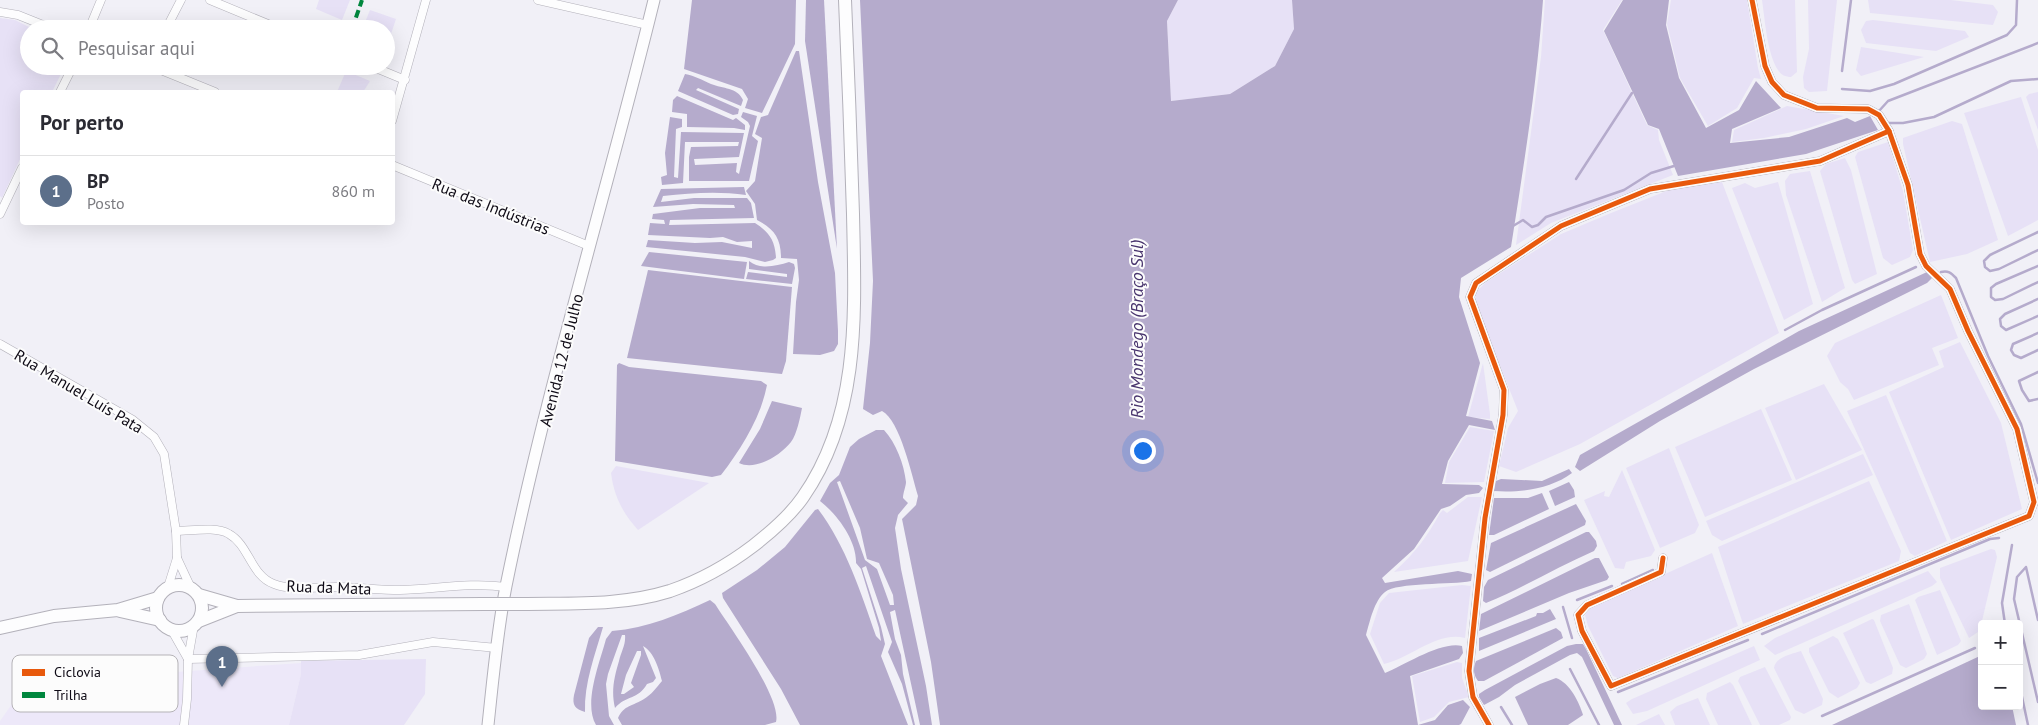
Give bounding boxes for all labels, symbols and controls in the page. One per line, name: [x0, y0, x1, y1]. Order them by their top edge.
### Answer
search box: [20, 20, 395, 75]
icon: search: [38, 34, 66, 62]
text: Pesquisar aqui: [78, 36, 195, 60]
text: Por perto: [40, 109, 124, 136]
text: BP: [87, 169, 109, 193]
street label: Rua das Indústrias: [429, 173, 553, 239]
text: 1: [51, 181, 61, 201]
text: 860 m: [332, 181, 375, 201]
text: Posto: [87, 193, 125, 213]
water label: Rio Mondego (Braço Sul): [1125, 240, 1148, 418]
street label: Avenida 12 de Julho: [535, 291, 587, 429]
street label: Rua Manuel Luís Pata: [11, 345, 147, 437]
your location: [1130, 438, 1156, 464]
street label: Rua da Mata: [286, 576, 372, 598]
map controls: [1978, 620, 2023, 710]
button: +: [1978, 620, 2023, 665]
pin: 1: [206, 646, 238, 687]
legend: [12, 655, 178, 712]
text: Ciclovia: [54, 663, 101, 681]
button: −: [1978, 665, 2023, 710]
text: Trilha: [54, 686, 88, 704]

